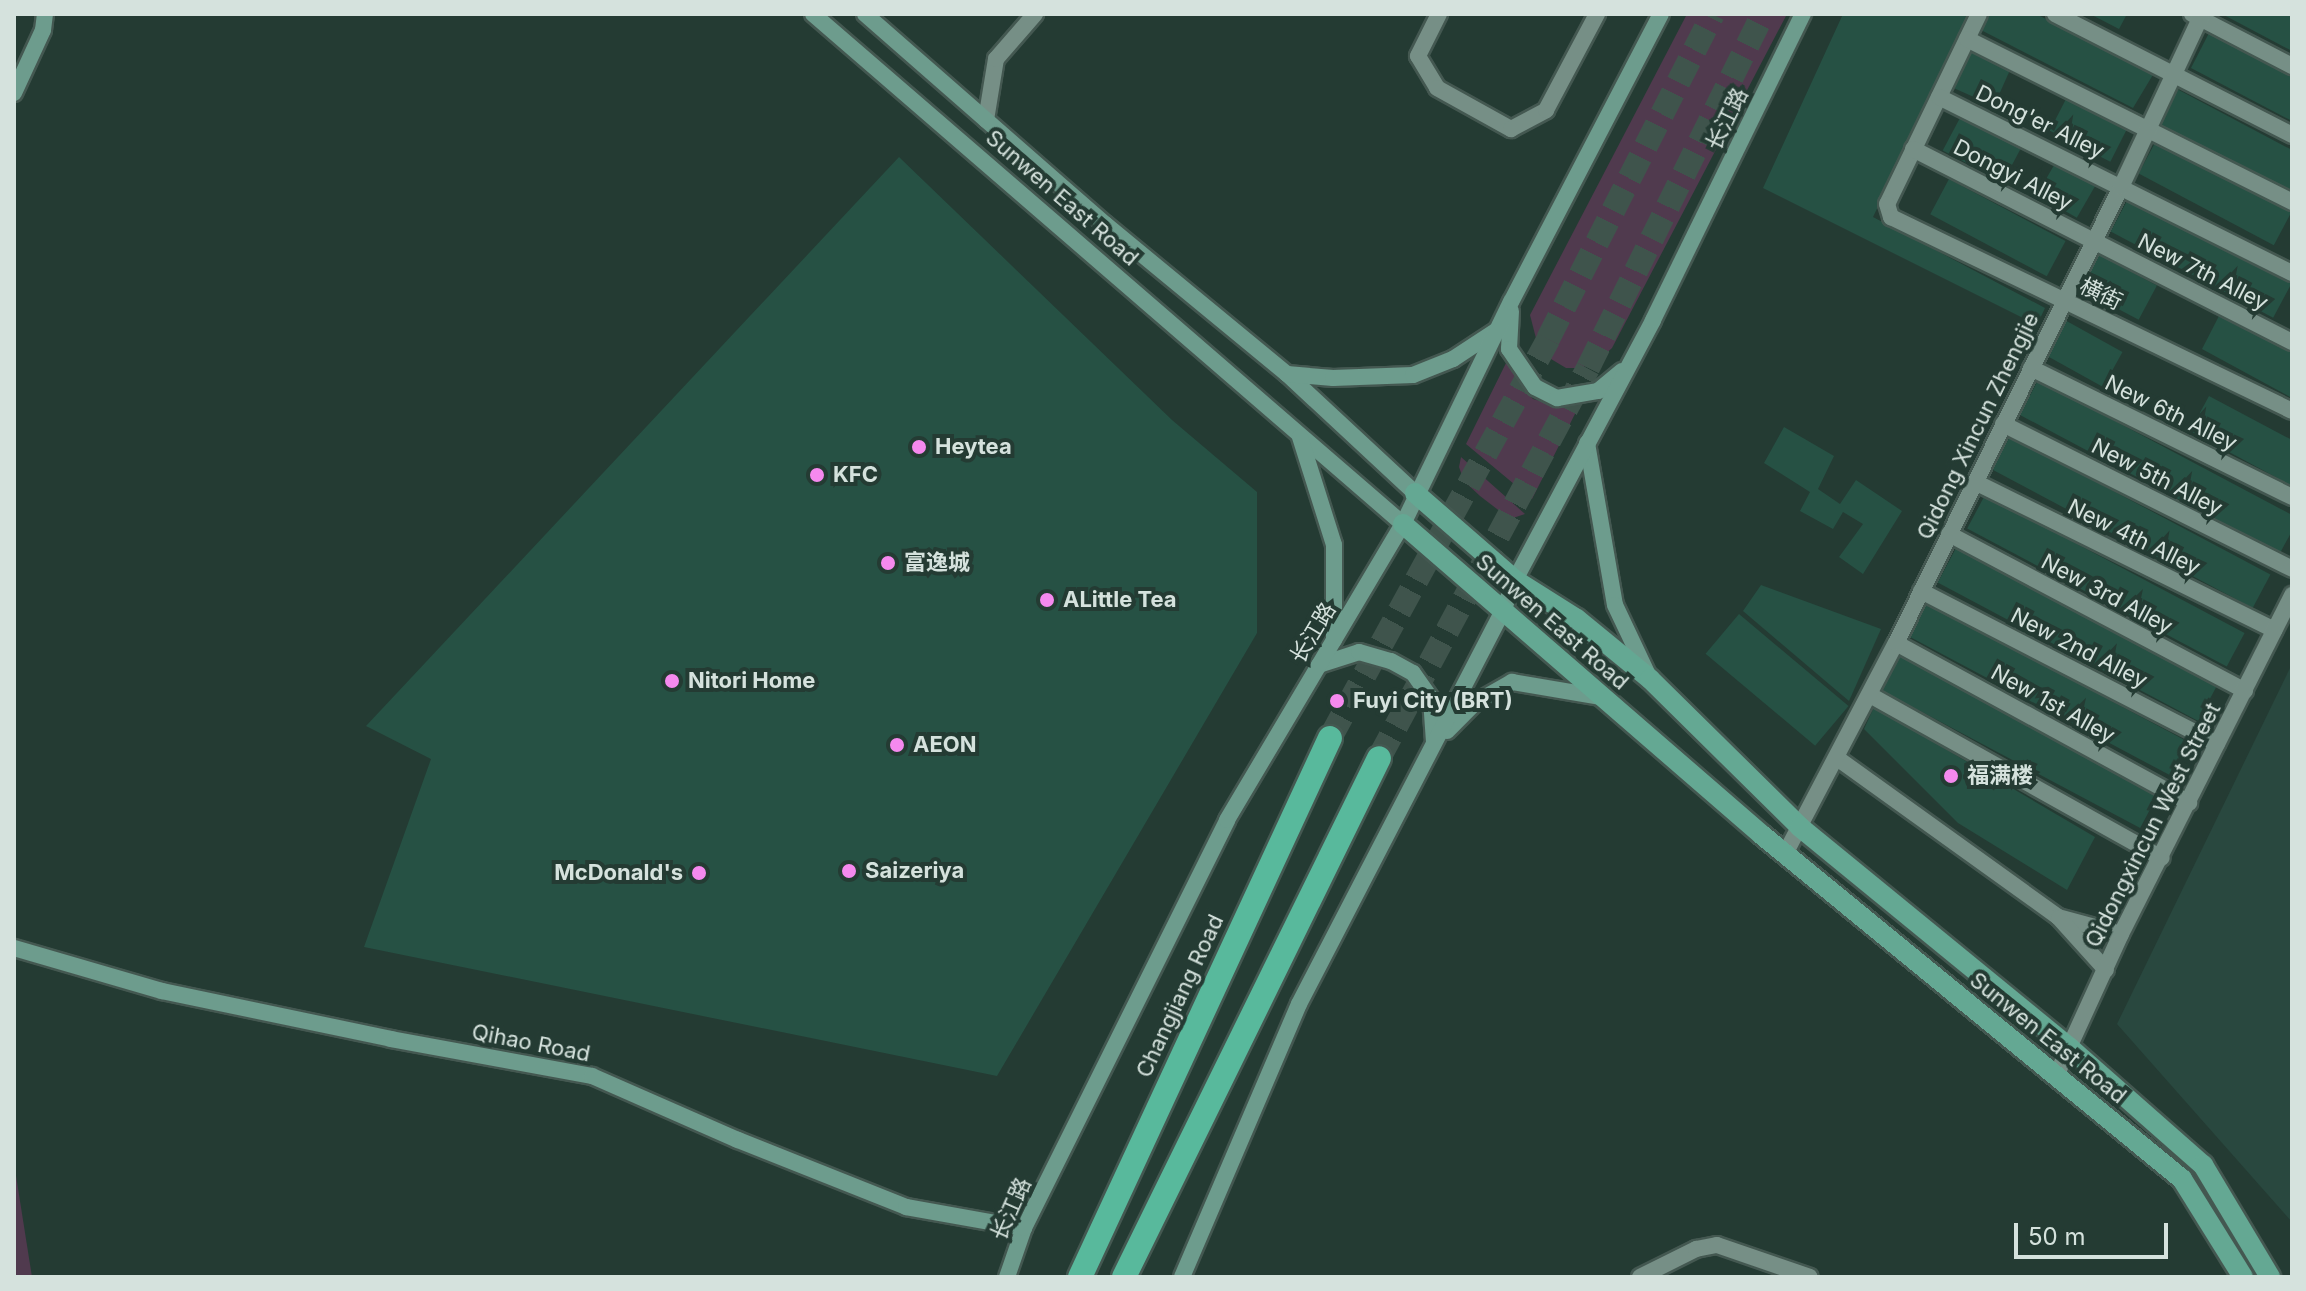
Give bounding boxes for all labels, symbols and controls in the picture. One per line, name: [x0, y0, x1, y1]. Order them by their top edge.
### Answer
street label: Dong'er Alley: [1971, 80, 2109, 164]
street label: 长江路: [1701, 84, 1753, 154]
street label: Sunwen East Road: [980, 125, 1144, 271]
street label: Dongyi Alley: [1949, 134, 2077, 216]
street label: New 7th Alley: [2133, 228, 2273, 316]
street label: 横街: [2075, 272, 2127, 316]
street label: Qidong Xincun Zhengjie: [1912, 308, 2044, 544]
street label: New 6th Alley: [2101, 370, 2241, 456]
street label: New 5th Alley: [2087, 433, 2227, 521]
place label: Heytea: [935, 434, 1012, 460]
marker: Heytea: [910, 438, 928, 456]
place label: KFC: [833, 462, 878, 488]
marker: KFC: [808, 466, 826, 484]
street label: New 4th Alley: [2063, 493, 2205, 581]
street label: New 3rd Alley: [2037, 548, 2177, 640]
street label: Sunwen East Road: [1470, 549, 1634, 695]
place label: 富逸城: [904, 550, 970, 576]
marker: 富逸城: [879, 554, 897, 572]
place label: ALittle Tea: [1063, 587, 1177, 613]
marker: ALittle Tea: [1038, 591, 1056, 609]
street label: 长江路: [1285, 598, 1341, 668]
street label: New 2nd Alley: [2006, 602, 2152, 694]
street label: New 1st Alley: [1986, 659, 2120, 749]
place label: Nitori Home: [688, 668, 815, 694]
marker: Nitori Home: [663, 672, 681, 690]
place label: Fuyi City (BRT): [1353, 688, 1513, 714]
marker: Fuyi City (BRT): [1328, 692, 1346, 710]
street label: Qidongxincun West Street: [2080, 698, 2226, 952]
place label: AEON: [913, 732, 977, 758]
marker: AEON: [888, 736, 906, 754]
place label: 福满楼: [1967, 763, 2033, 789]
marker: 福满楼: [1942, 767, 1960, 785]
place label: Saizeriya: [865, 858, 964, 884]
place label: McDonald's: [554, 860, 683, 886]
marker: Saizeriya: [840, 862, 858, 880]
marker: McDonald's: [690, 864, 708, 882]
street label: Changjiang Road: [1131, 910, 1229, 1082]
street label: Sunwen East Road: [1965, 967, 2131, 1109]
street label: Qihao Road: [470, 1019, 592, 1067]
street label: 长江路: [986, 1173, 1036, 1245]
scale bar: [2018, 1207, 2172, 1257]
text: 50 m: [2028, 1222, 2086, 1251]

